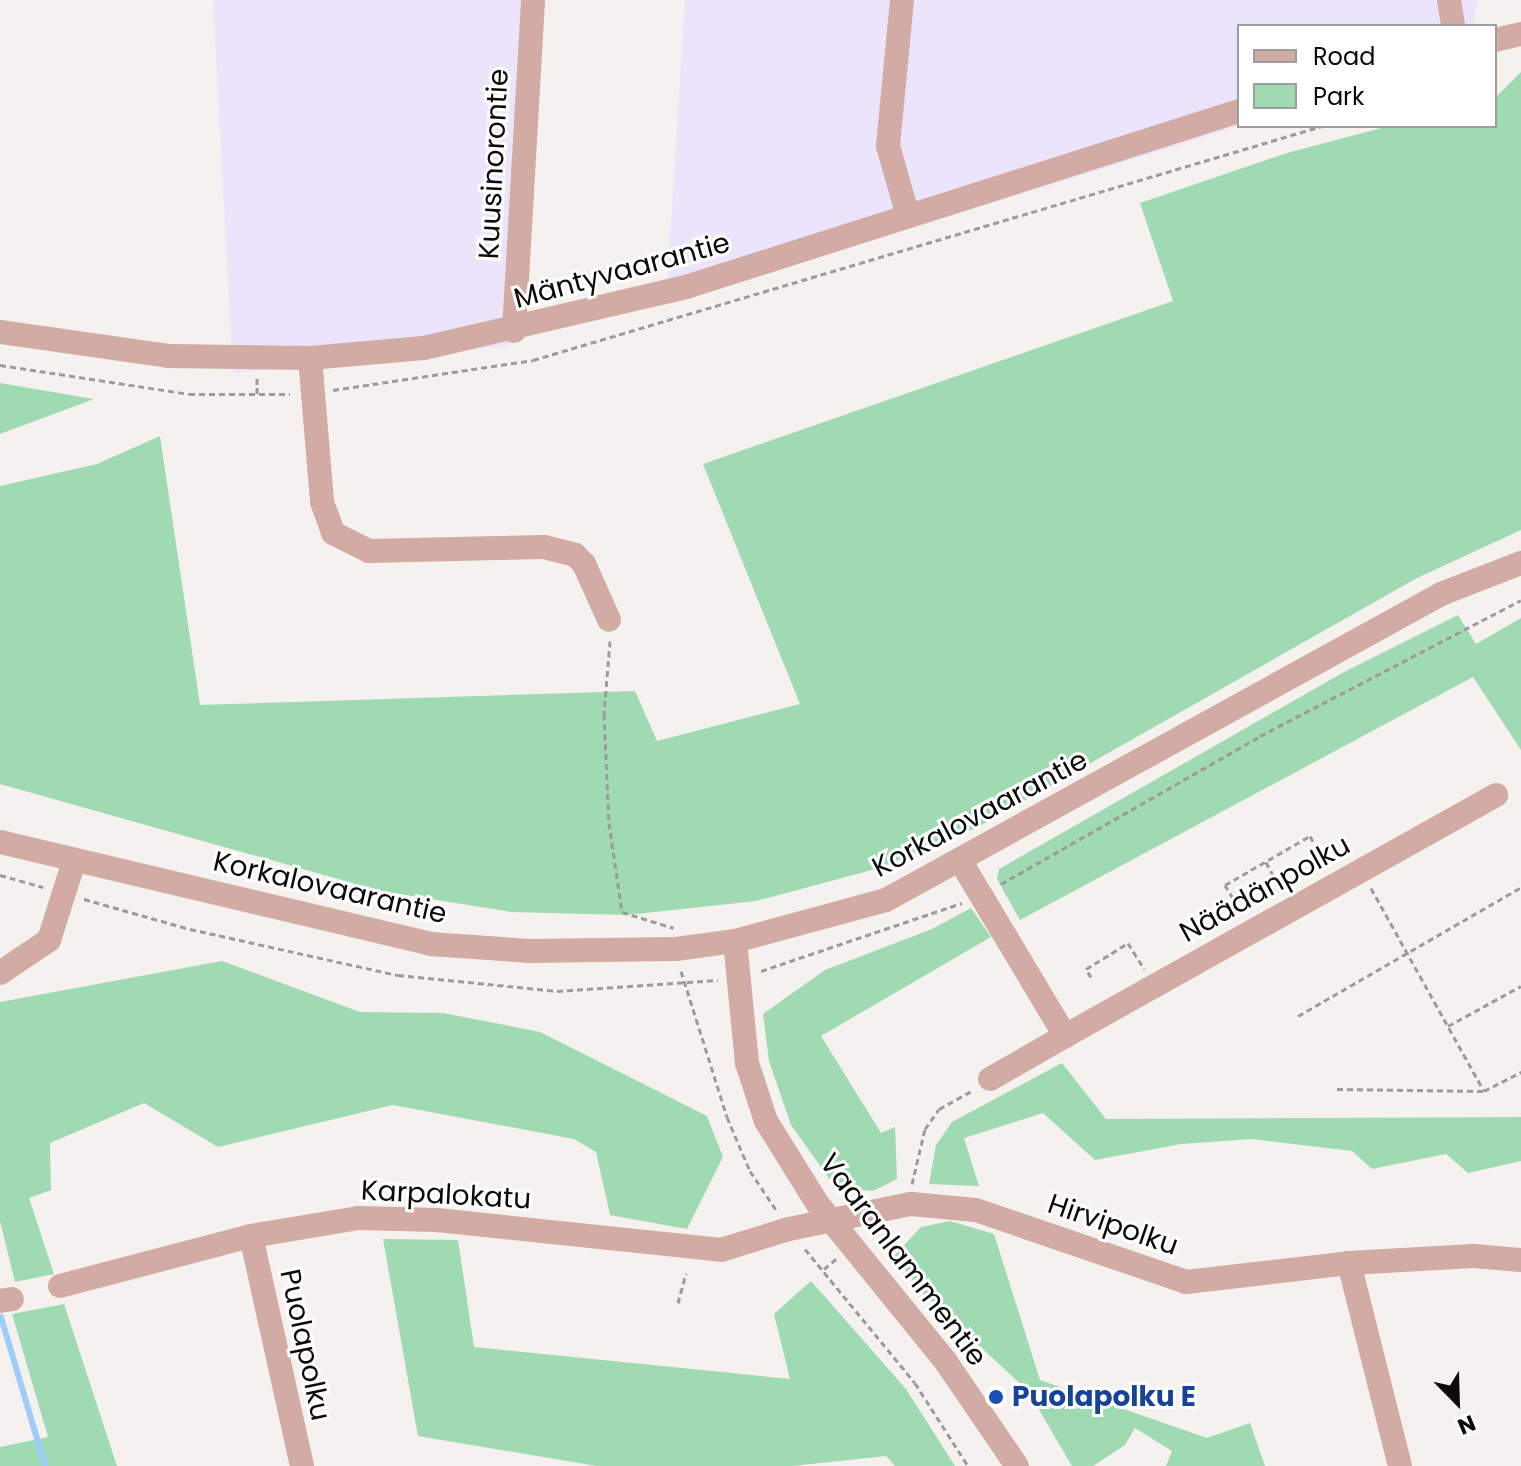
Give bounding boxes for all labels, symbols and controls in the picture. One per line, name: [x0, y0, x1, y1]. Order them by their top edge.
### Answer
legend: [1237, 24, 1497, 128]
text: Road: [1313, 40, 1375, 73]
street label: Kuusinorontie: [472, 68, 516, 260]
text: Park: [1313, 80, 1364, 113]
street label: Mäntyvaarantie: [510, 226, 734, 316]
street label: Korkalovaarantie: [867, 743, 1093, 885]
street label: Näädänpolku: [1174, 828, 1356, 950]
street label: Korkalovaarantie: [210, 845, 450, 931]
street label: Vaaranlammentie: [812, 1147, 994, 1373]
street label: Karpalokatu: [360, 1174, 532, 1216]
street label: Hirvipolku: [1044, 1187, 1182, 1263]
street label: Puolapolku: [273, 1266, 337, 1424]
north arrow: [1417, 1362, 1497, 1442]
place label: Puolapolku E: [1012, 1380, 1196, 1414]
marker: Puolapolku E: [987, 1388, 1005, 1406]
text: N: [1453, 1407, 1480, 1442]

